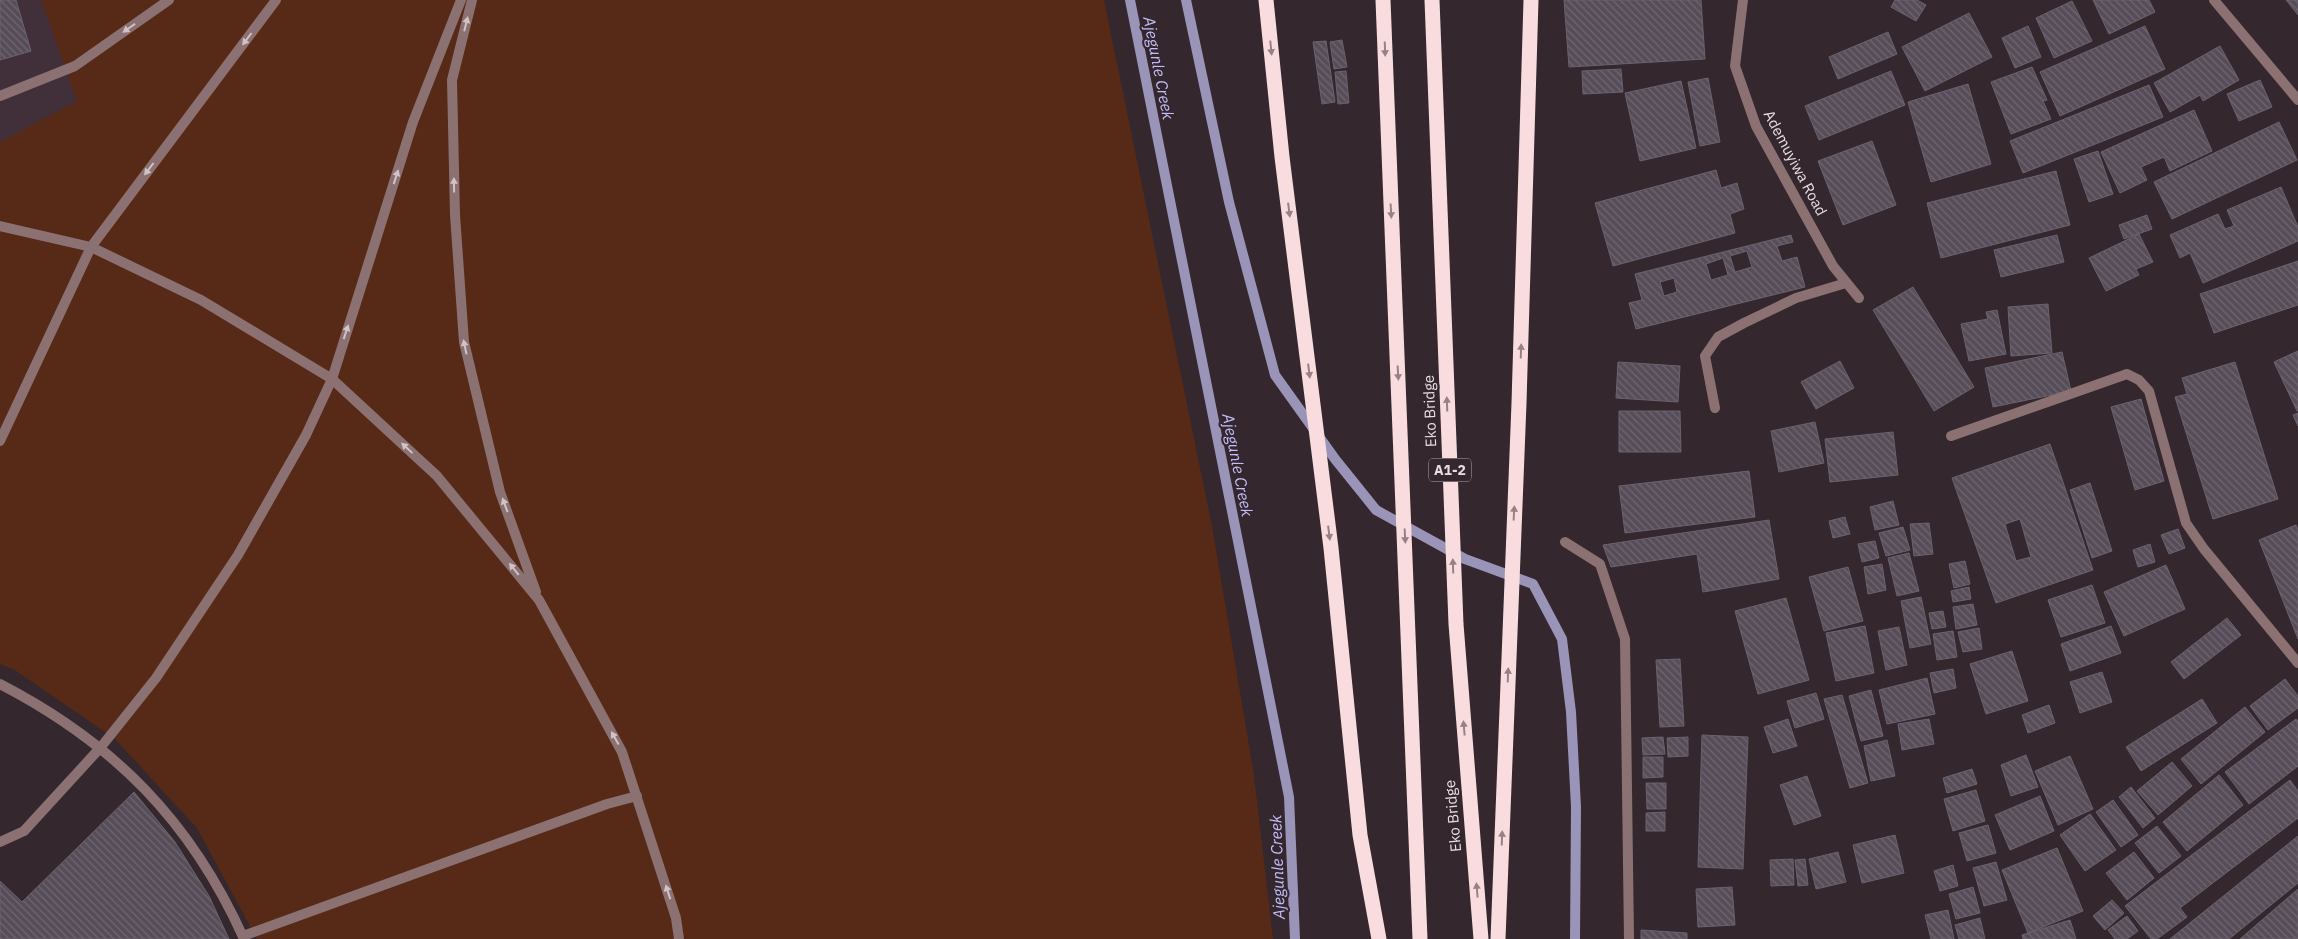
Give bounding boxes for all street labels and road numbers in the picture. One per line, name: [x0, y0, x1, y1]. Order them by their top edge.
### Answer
street label: Ademuyiwa Road: [1760, 107, 1831, 219]
street label: Eko Bridge: [1419, 375, 1440, 447]
road number: A1-2: [1429, 458, 1471, 482]
street label: Eko Bridge: [1440, 779, 1465, 853]

